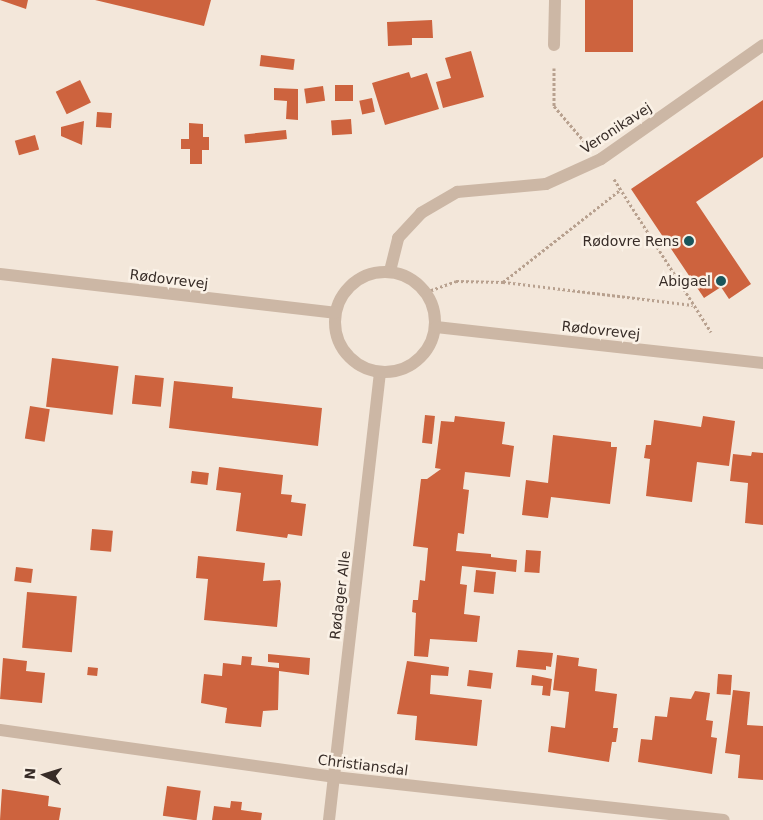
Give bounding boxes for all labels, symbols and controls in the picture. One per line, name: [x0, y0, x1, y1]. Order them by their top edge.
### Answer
street label: Veronikavej: [577, 99, 655, 157]
place label: Rødovre Rens: [583, 233, 679, 249]
marker: Rødovre Rens: [683, 235, 695, 247]
street label: Rødovrevej: [129, 266, 209, 292]
place label: Abigael: [659, 273, 711, 289]
marker: Abigael: [715, 275, 727, 287]
street label: Rødovrevej: [561, 318, 641, 342]
street label: Rødager Alle: [326, 550, 354, 640]
north arrow: [20, 750, 70, 800]
street label: Christiansdal: [317, 751, 409, 779]
text: N: [22, 767, 39, 780]

